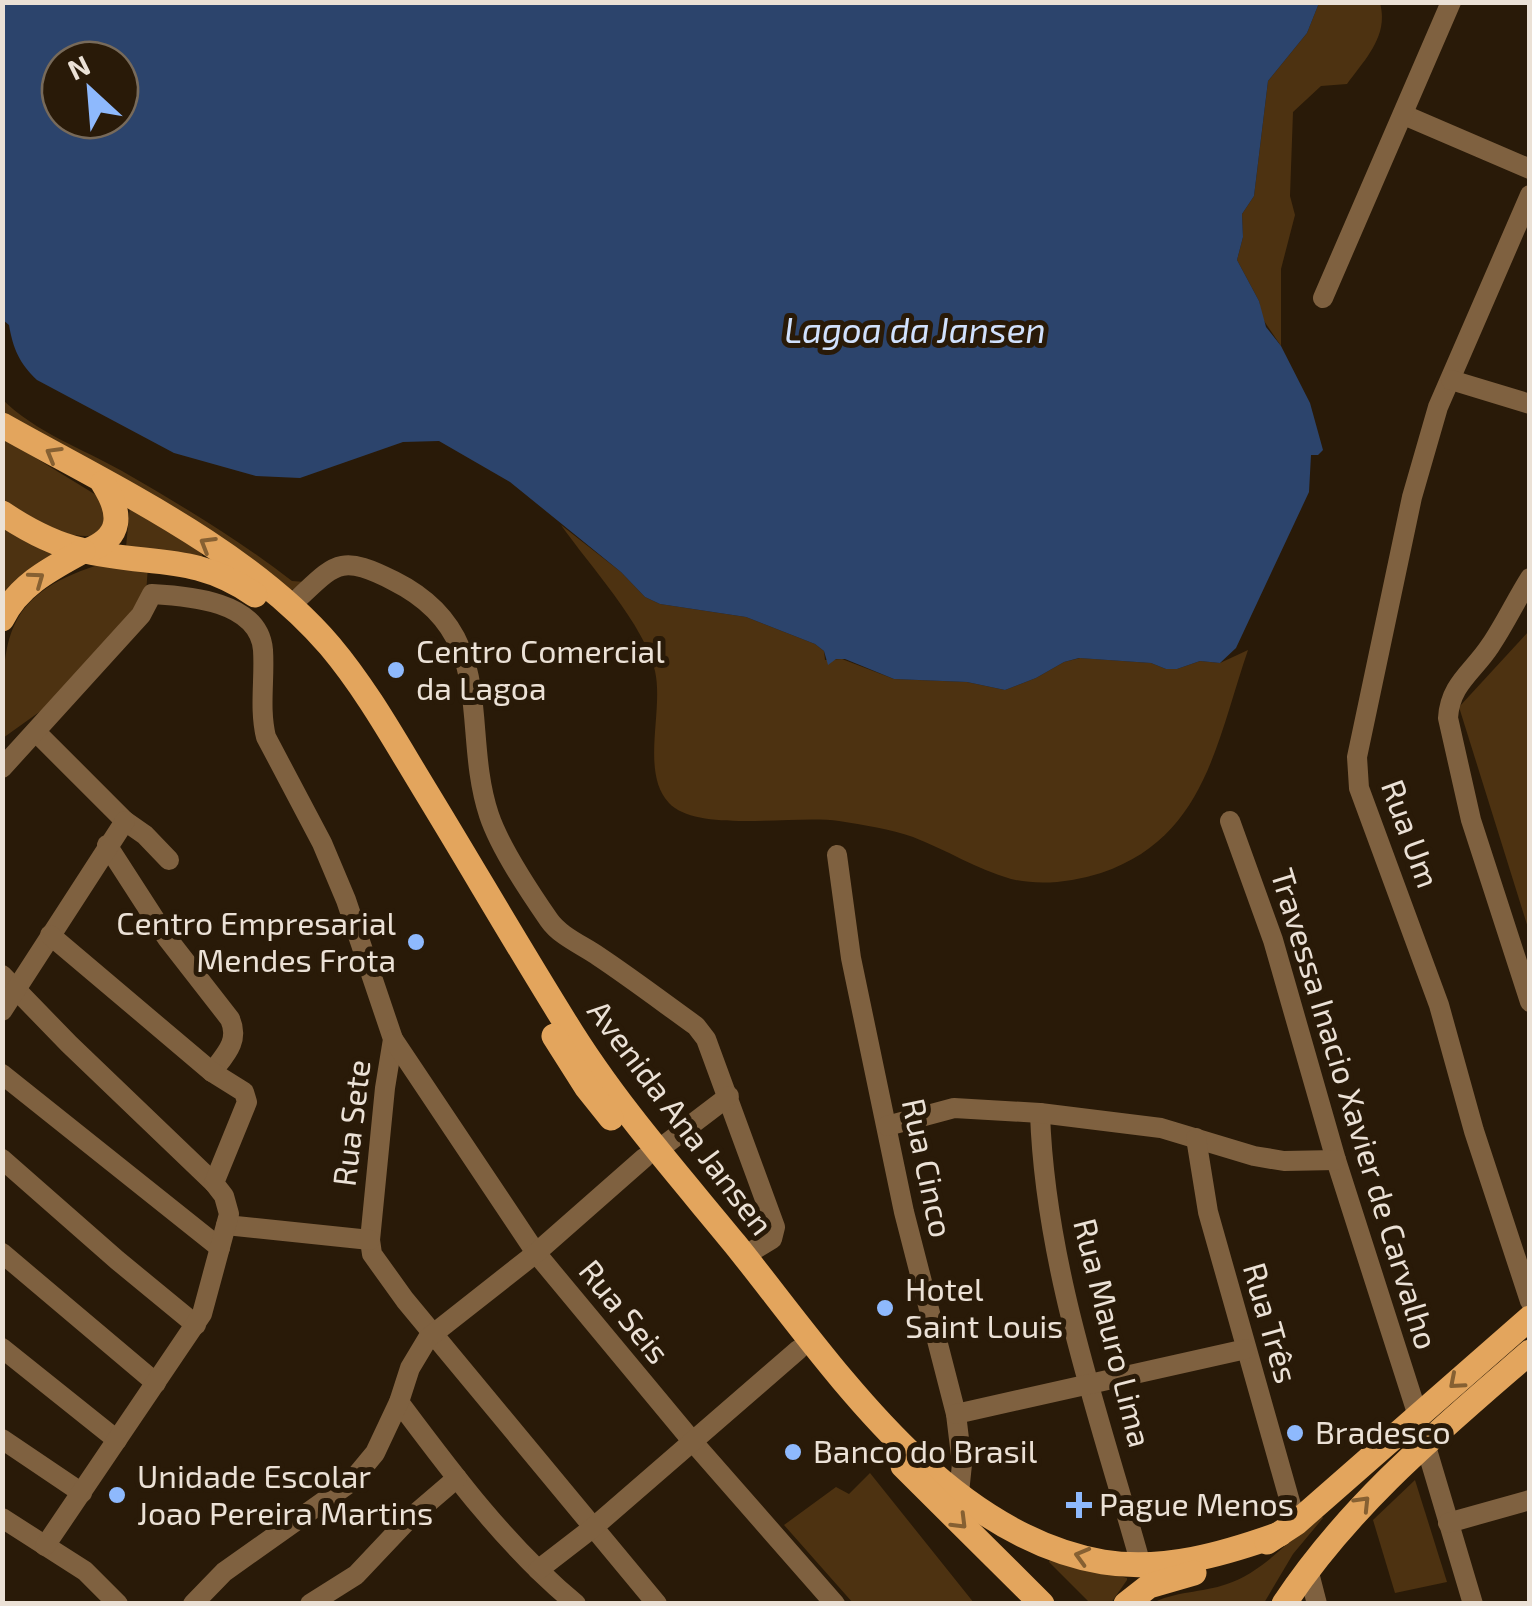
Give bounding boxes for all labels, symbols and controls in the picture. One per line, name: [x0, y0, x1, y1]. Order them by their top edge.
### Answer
north arrow: [40, 40, 140, 140]
text: N: [62, 47, 95, 86]
water label: Lagoa da Jansen: [784, 308, 1046, 350]
one-way arrow: [46, 446, 64, 466]
one-way arrow: [200, 537, 218, 556]
one-way arrow: [26, 573, 45, 591]
place label: Centro Comercial da Lagoa: [416, 631, 665, 706]
marker: Centro Comercial da Lagoa: [385, 659, 407, 681]
street label: Rua Um: [1375, 774, 1449, 892]
street label: Travessa Inacio Xavier de Carvalho: [1265, 863, 1447, 1354]
place label: Centro Empresarial Mendes Frota: [116, 903, 396, 978]
marker: Centro Empresarial Mendes Frota: [405, 931, 427, 953]
street label: Avenida Ana Jansen: [581, 992, 782, 1241]
street label: Rua Sete: [323, 1057, 377, 1188]
street label: Rua Cinco: [896, 1095, 962, 1241]
street label: Rua Mauro Lima: [1067, 1214, 1161, 1451]
street label: Rua Seis: [572, 1251, 679, 1370]
street label: Rua Três: [1237, 1258, 1307, 1387]
place label: Hotel Saint Louis: [905, 1269, 1063, 1344]
marker: Hotel Saint Louis: [874, 1297, 896, 1319]
one-way arrow: [1449, 1371, 1468, 1389]
place label: Bradesco: [1315, 1412, 1451, 1450]
marker: Bradesco: [1284, 1422, 1306, 1444]
place label: Banco do Brasil: [813, 1431, 1038, 1469]
marker: Banco do Brasil: [782, 1441, 804, 1463]
place label: Unidade Escolar Joao Pereira Martins: [137, 1456, 433, 1531]
marker: Unidade Escolar Joao Pereira Martins: [106, 1484, 128, 1506]
place label: Pague Menos: [1099, 1484, 1294, 1522]
marker: Pague Menos: [1068, 1494, 1090, 1516]
one-way arrow: [1351, 1497, 1369, 1515]
one-way arrow: [948, 1510, 966, 1528]
one-way arrow: [1074, 1547, 1091, 1568]

